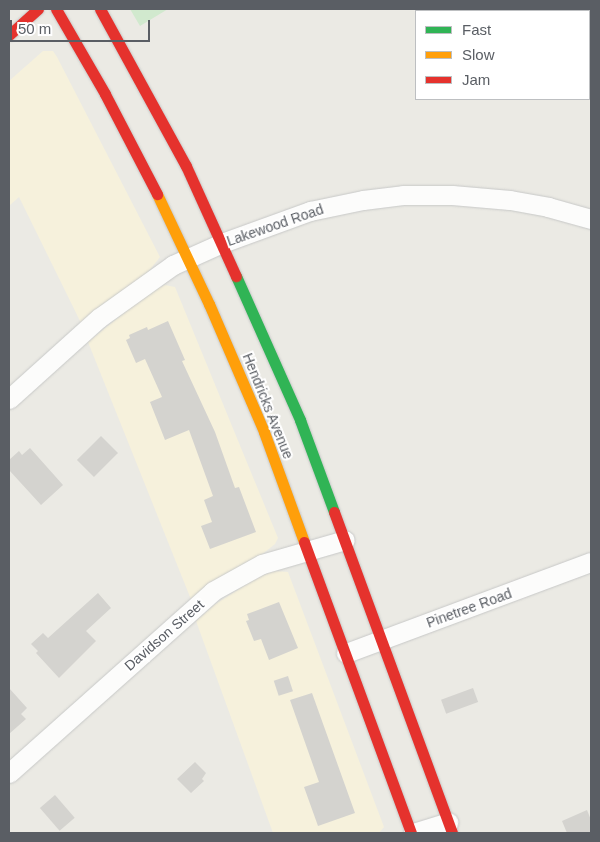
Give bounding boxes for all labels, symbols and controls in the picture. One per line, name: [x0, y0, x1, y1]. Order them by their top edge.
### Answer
scale bar: [12, 10, 152, 42]
legend: [415, 10, 590, 100]
text: 50 m: [18, 20, 51, 37]
text: Fast: [462, 21, 491, 38]
text: Slow: [462, 46, 495, 63]
text: Jam: [462, 71, 490, 88]
street label: Lakewood Road: [224, 201, 326, 249]
street label: Hendricks Avenue: [239, 350, 297, 462]
street label: Pinetree Road: [424, 585, 514, 631]
street label: Davidson Street: [121, 596, 207, 674]

